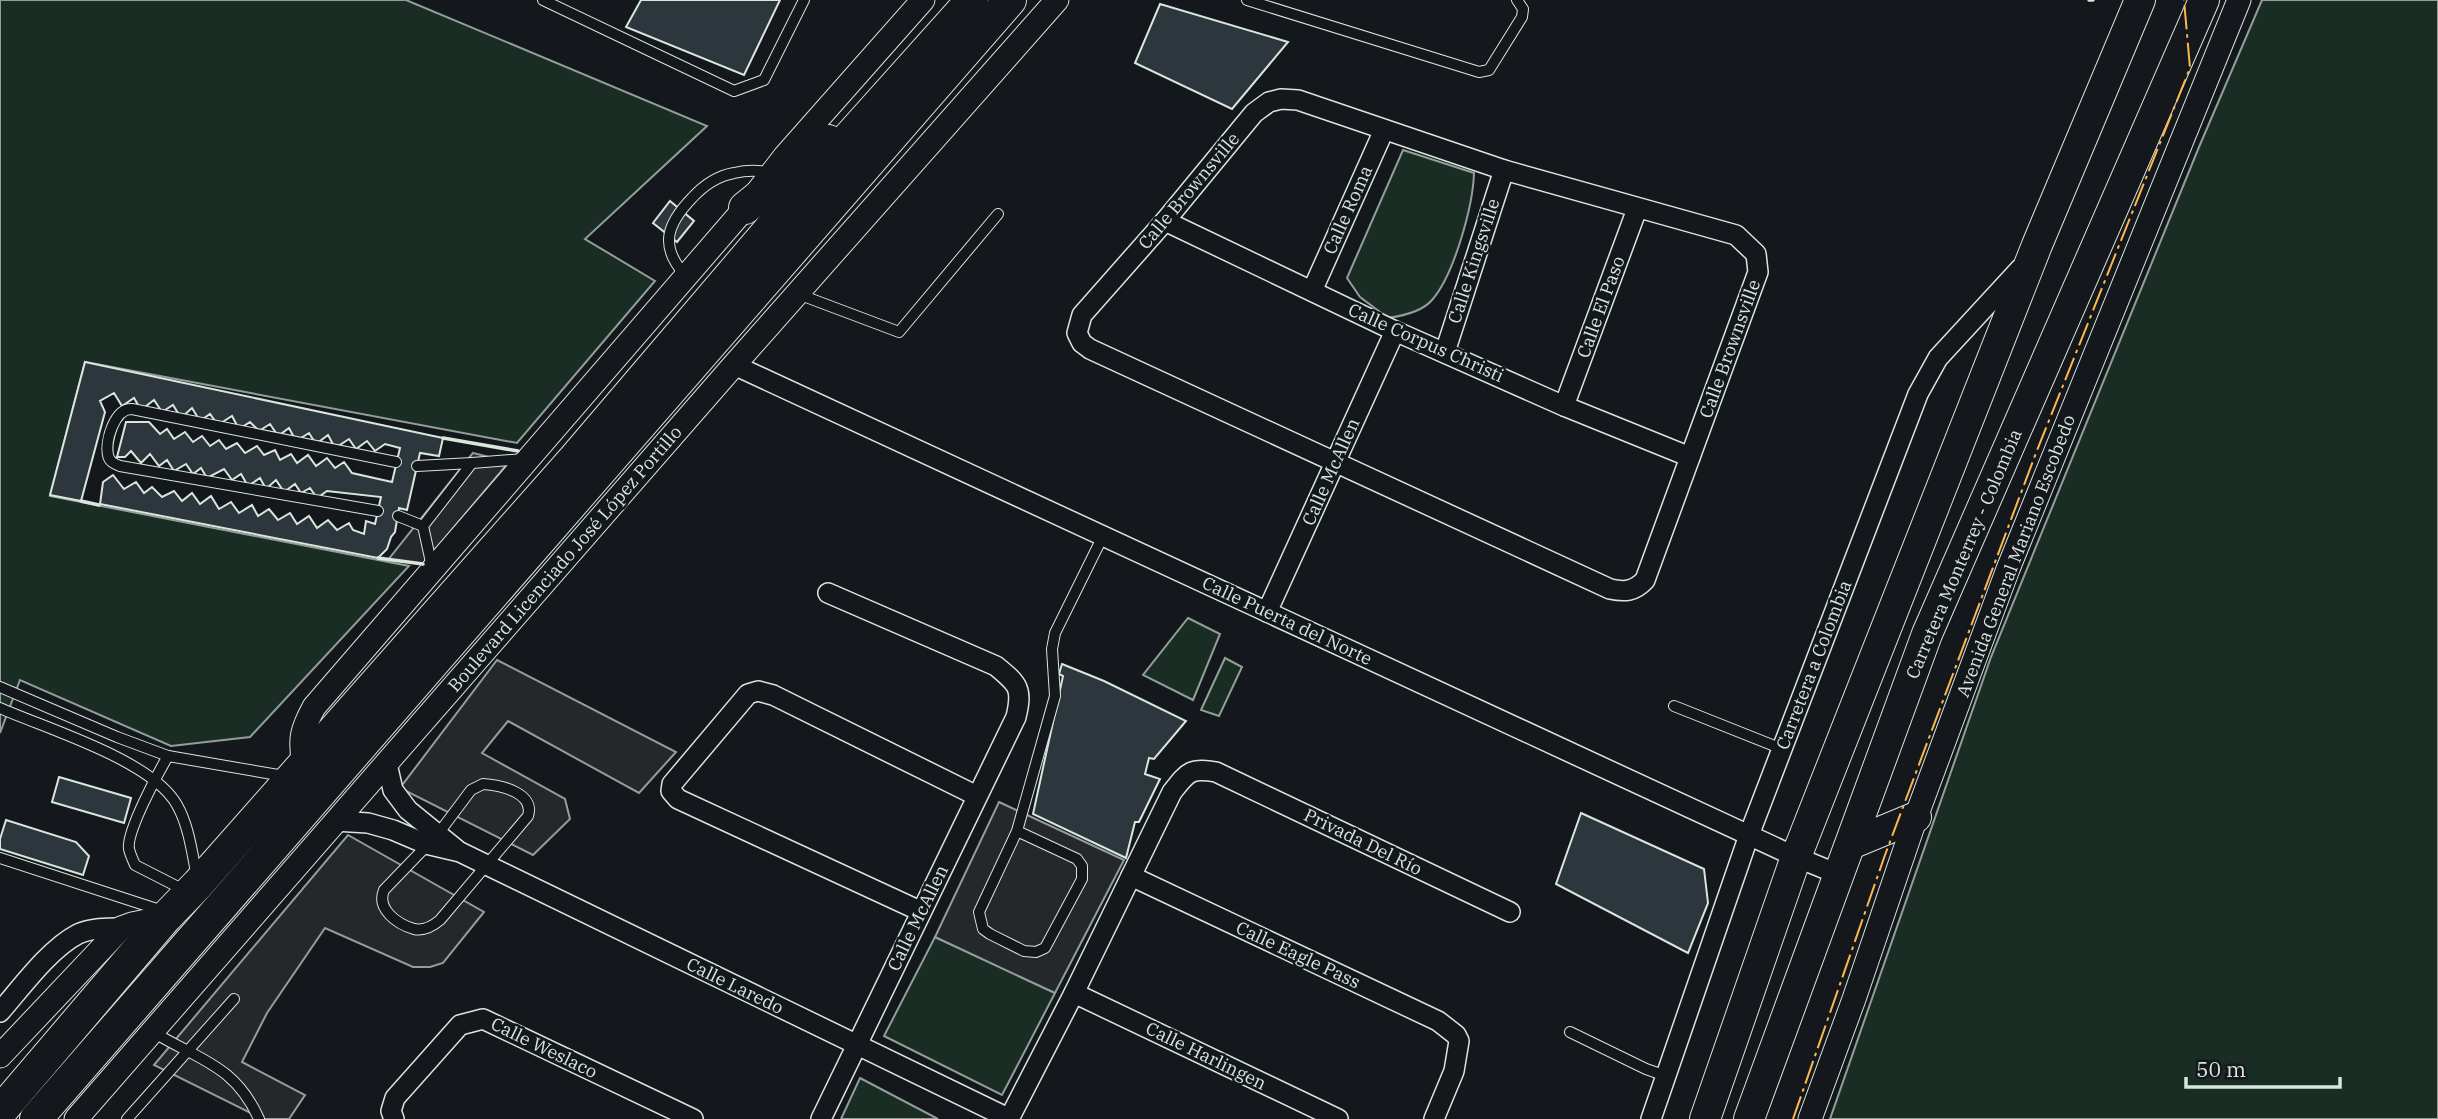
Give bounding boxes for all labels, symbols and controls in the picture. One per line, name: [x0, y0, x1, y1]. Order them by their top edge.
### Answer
street label: Calle Brownsville: [1133, 127, 1244, 254]
street label: Calle Roma: [1318, 162, 1377, 258]
street label: Calle Kingsville: [1442, 195, 1505, 326]
street label: Calle El Paso: [1571, 253, 1630, 361]
street label: Calle Brownsville: [1694, 276, 1765, 421]
street label: Calle Corpus Christi: [1345, 298, 1508, 387]
street label: Avenida General Mariano Escobedo: [1951, 411, 2080, 700]
street label: Calle McAllen: [1297, 414, 1364, 529]
street label: Boulevard Licenciado José López Portillo: [443, 421, 687, 697]
street label: Carretera Monterrey - Colombia: [1900, 425, 2027, 682]
street label: Calle Puerta del Norte: [1199, 571, 1376, 670]
street label: Carretera a Colombia: [1771, 577, 1857, 753]
street label: Privada Del Río: [1300, 803, 1426, 880]
street label: Calle McAllen: [882, 861, 953, 975]
street label: Calle Eagle Pass: [1232, 916, 1364, 993]
street label: Calle Laredo: [683, 952, 788, 1019]
street label: Calle Weslaco: [487, 1012, 601, 1083]
street label: Calle Harlingen: [1142, 1016, 1270, 1095]
scale bar: [2186, 1046, 2340, 1090]
text: 50 m: [2196, 1055, 2246, 1083]

